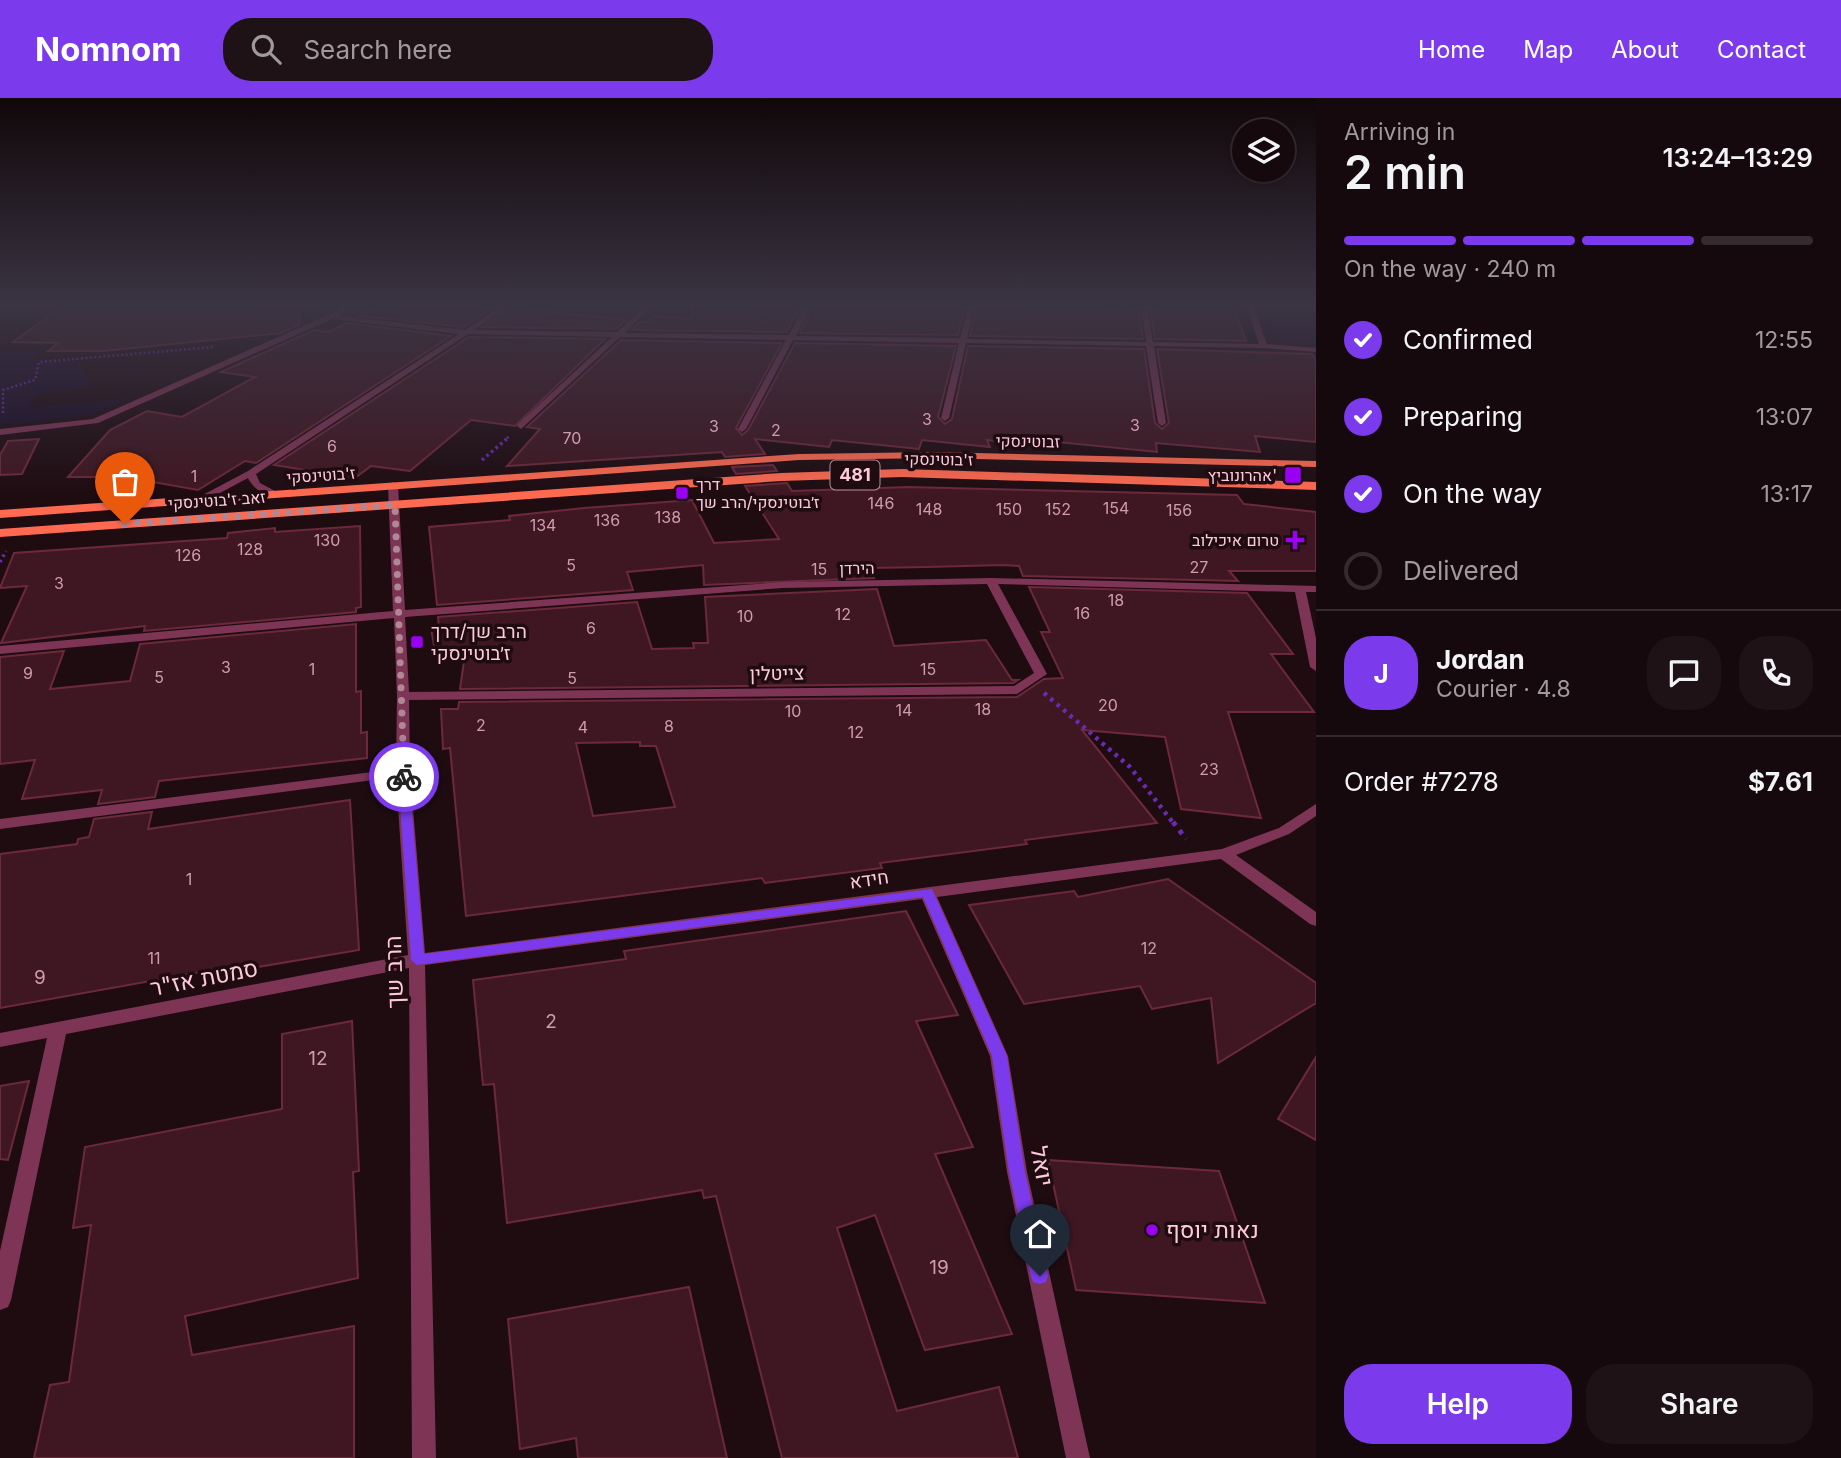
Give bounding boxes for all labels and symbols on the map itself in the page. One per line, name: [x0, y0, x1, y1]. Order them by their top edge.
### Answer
house number: 3: [922, 409, 932, 429]
house number: 3: [1130, 415, 1140, 435]
house number: 3: [709, 416, 719, 436]
house number: 2: [771, 420, 781, 440]
house number: 70: [563, 428, 581, 448]
street label: זבוטינסקי: [996, 430, 1061, 452]
house number: 6: [327, 436, 337, 456]
street label: ז'בוטינסקי: [904, 448, 974, 470]
pin: [95, 452, 155, 524]
road number: 481: [830, 460, 880, 489]
street label: ז'בוטינסקי: [286, 463, 356, 487]
place label: אהרונוביץ': [1208, 465, 1277, 485]
marker: אהרונוביץ': [1283, 465, 1303, 485]
house number: 1: [191, 466, 197, 486]
place label: דרך ז׳בוטינסקי/הרב שך: [696, 474, 820, 512]
marker: דרך ז׳בוטינסקי/הרב שך: [674, 485, 690, 501]
street label: זאב ז'בוטינסקי: [167, 487, 267, 513]
house number: 146: [868, 493, 894, 513]
house number: 154: [1103, 498, 1129, 518]
house number: 148: [916, 499, 942, 519]
house number: 150: [996, 499, 1022, 519]
house number: 152: [1045, 499, 1071, 519]
house number: 156: [1166, 500, 1192, 520]
house number: 138: [655, 507, 681, 527]
house number: 136: [594, 510, 620, 530]
house number: 134: [530, 515, 556, 535]
house number: 130: [314, 530, 340, 550]
place label: טרום איכילוב: [1192, 530, 1279, 550]
marker: טרום איכילוב: [1285, 530, 1305, 550]
house number: 128: [237, 539, 263, 559]
house number: 126: [175, 545, 201, 565]
house number: 5: [566, 555, 576, 575]
house number: 27: [1190, 557, 1208, 577]
street label: הירדן: [839, 558, 875, 578]
house number: 15: [811, 559, 827, 579]
house number: 3: [54, 573, 64, 593]
house number: 18: [1108, 590, 1124, 610]
house number: 16: [1074, 603, 1090, 623]
house number: 12: [835, 604, 851, 624]
house number: 10: [737, 606, 753, 626]
house number: 6: [586, 618, 596, 638]
place label: הרב שך/דרך ז׳בוטינסקי: [431, 620, 527, 665]
marker: הרב שך/דרך ז׳בוטינסקי: [409, 634, 425, 650]
house number: 3: [221, 657, 231, 677]
house number: 1: [309, 659, 315, 679]
house number: 15: [920, 659, 936, 679]
street label: צייטלין: [750, 662, 804, 685]
house number: 9: [23, 663, 33, 683]
house number: 5: [154, 667, 164, 687]
house number: 5: [567, 668, 577, 688]
house number: 20: [1098, 695, 1118, 715]
house number: 18: [975, 699, 991, 719]
house number: 14: [896, 700, 912, 720]
house number: 10: [785, 701, 801, 721]
house number: 2: [476, 715, 486, 735]
house number: 8: [664, 716, 674, 736]
house number: 4: [578, 717, 588, 737]
house number: 12: [848, 722, 864, 742]
courier: [369, 742, 439, 812]
house number: 23: [1199, 759, 1219, 779]
street label: חידא: [848, 865, 890, 894]
house number: 1: [186, 869, 192, 889]
street label: הרב שך: [379, 935, 409, 1009]
house number: 12: [1141, 938, 1157, 958]
house number: 11: [147, 948, 161, 968]
street label: סמטת אז"ר: [148, 954, 260, 1002]
house number: 9: [34, 966, 46, 989]
house number: 2: [545, 1010, 557, 1033]
house number: 12: [308, 1047, 328, 1070]
street label: יואל: [1025, 1144, 1059, 1188]
pin: [1010, 1204, 1070, 1276]
place label: נאות יוסף: [1166, 1216, 1259, 1244]
marker: נאות יוסף: [1144, 1222, 1160, 1238]
house number: 19: [929, 1256, 949, 1279]

